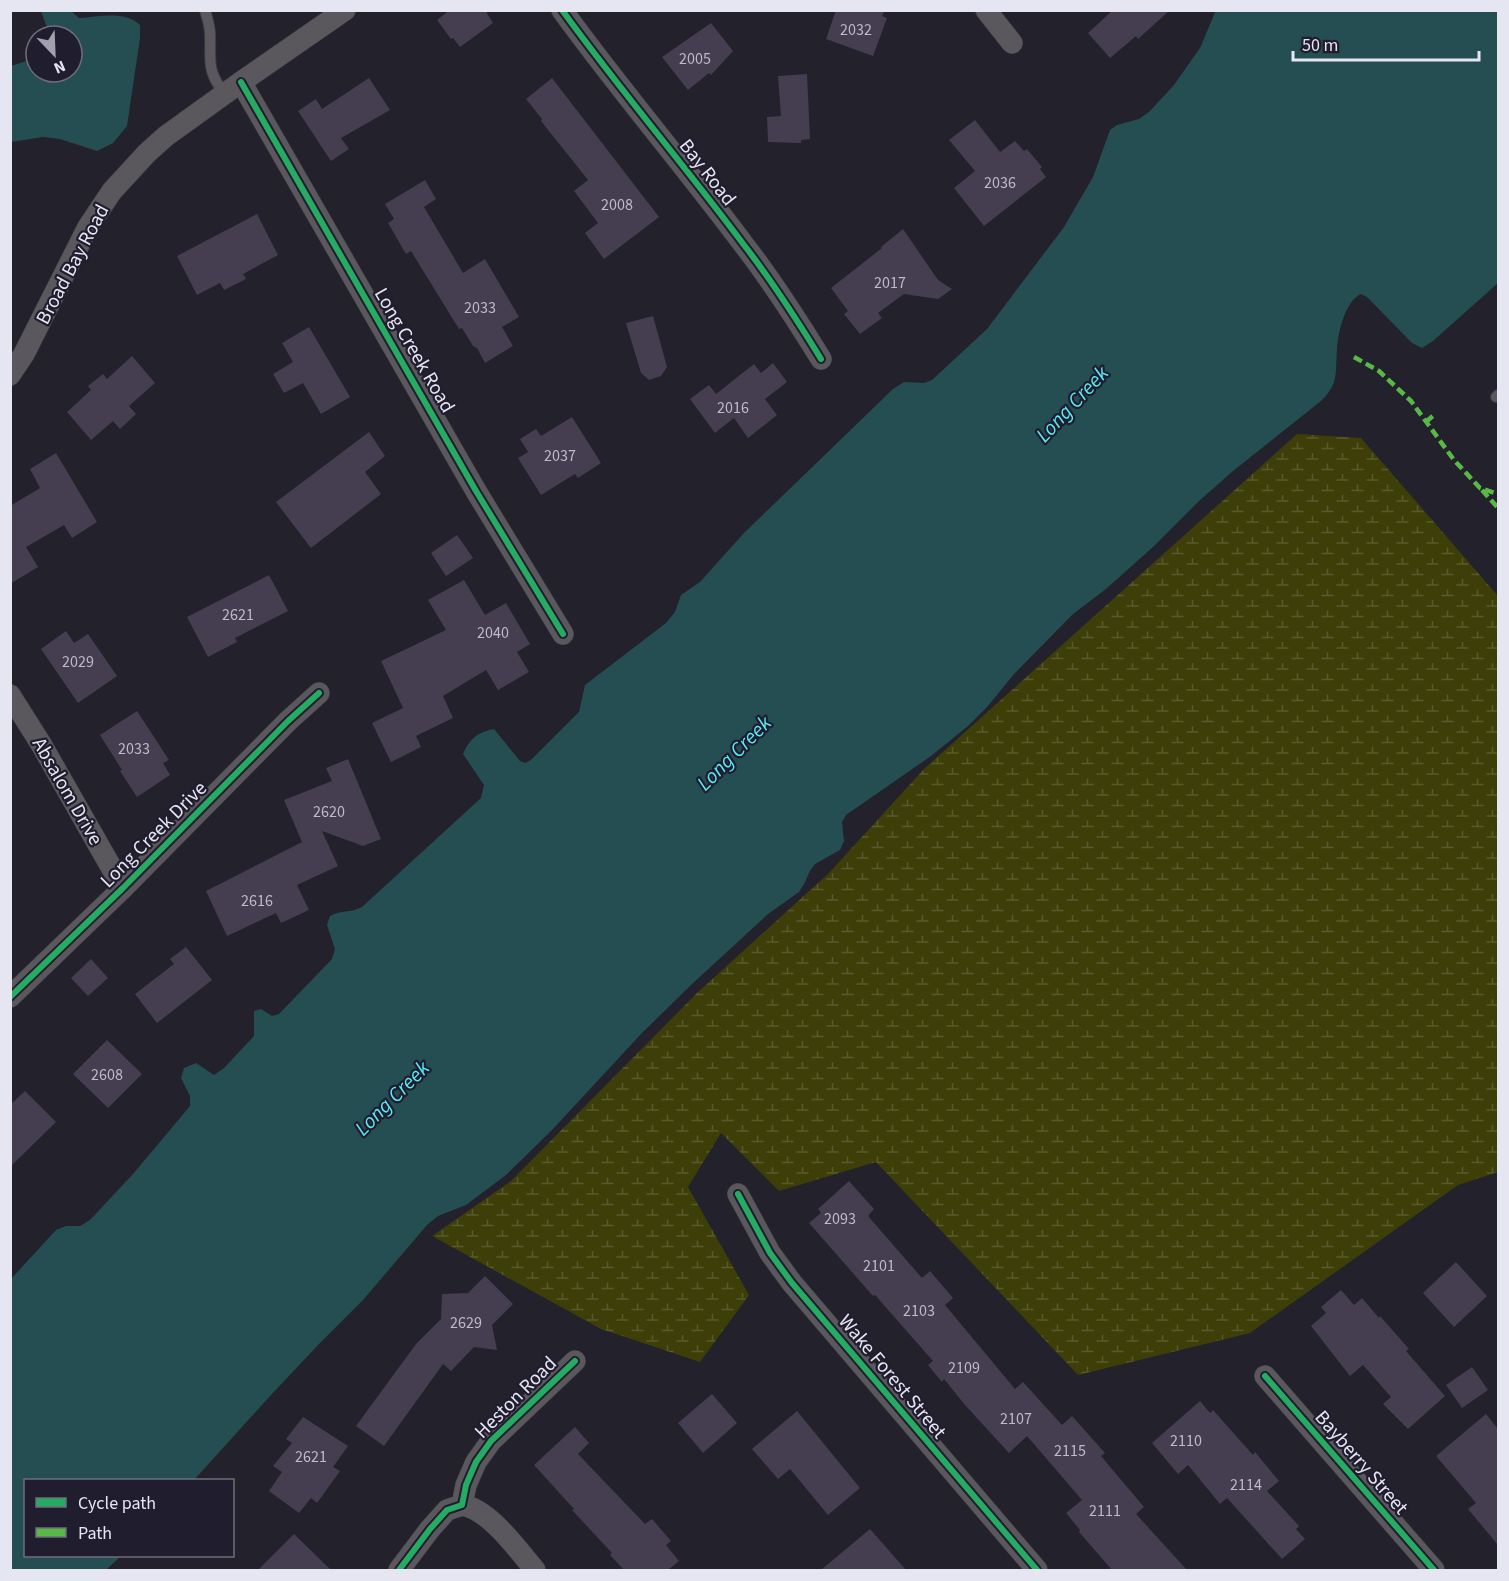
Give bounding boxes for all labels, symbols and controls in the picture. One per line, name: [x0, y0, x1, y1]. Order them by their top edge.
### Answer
house number: 2032: [840, 19, 872, 41]
north arrow: [24, 24, 84, 84]
scale bar: [1293, 24, 1479, 62]
text: 50 m: [1302, 33, 1338, 58]
house number: 2005: [679, 48, 711, 70]
text: N: [50, 55, 69, 79]
street label: Bay Road: [672, 133, 742, 212]
house number: 2036: [984, 172, 1016, 194]
house number: 2008: [601, 194, 633, 216]
street label: Broad Bay Road: [29, 199, 116, 329]
house number: 2017: [874, 272, 906, 294]
street label: Long Creek Road: [367, 283, 461, 418]
house number: 2033: [464, 297, 496, 319]
water label: Long Creek: [1029, 358, 1116, 449]
house number: 2016: [717, 397, 749, 419]
house number: 2037: [544, 445, 576, 467]
house number: 2621: [222, 604, 254, 626]
house number: 2040: [477, 622, 509, 644]
house number: 2029: [62, 651, 94, 673]
water label: Long Creek: [690, 708, 779, 797]
street label: Absalom Drive: [25, 732, 109, 851]
house number: 2033: [118, 738, 150, 760]
street label: Long Creek Drive: [94, 775, 213, 894]
house number: 2620: [313, 801, 345, 823]
house number: 2616: [241, 890, 273, 912]
water label: Long Creek: [348, 1053, 437, 1142]
house number: 2608: [91, 1064, 123, 1086]
house number: 2093: [824, 1208, 856, 1230]
house number: 2101: [863, 1255, 895, 1277]
house number: 2103: [903, 1300, 935, 1322]
street label: Wake Forest Street: [832, 1308, 953, 1445]
house number: 2629: [450, 1312, 482, 1334]
street label: Heston Road: [468, 1350, 563, 1445]
house number: 2109: [948, 1357, 980, 1379]
street label: Bayberry Street: [1308, 1404, 1415, 1521]
house number: 2107: [1000, 1408, 1032, 1430]
house number: 2110: [1170, 1430, 1202, 1452]
house number: 2115: [1054, 1440, 1086, 1462]
house number: 2621: [295, 1446, 327, 1468]
house number: 2114: [1230, 1474, 1262, 1496]
legend: [24, 1479, 234, 1557]
text: Cycle path: [78, 1491, 156, 1516]
house number: 2111: [1089, 1500, 1121, 1522]
text: Path: [78, 1521, 112, 1546]

